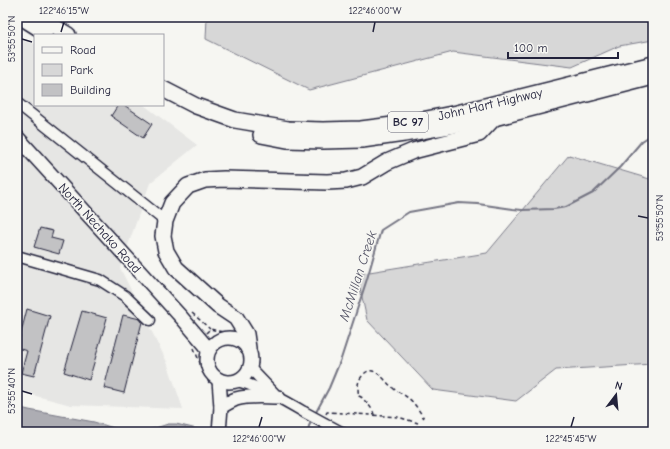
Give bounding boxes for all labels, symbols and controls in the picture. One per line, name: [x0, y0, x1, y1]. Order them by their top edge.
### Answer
text: 122°46'15"W: [39, 5, 89, 17]
text: 122°46'00"W: [349, 5, 402, 17]
text: 53°55'50"N: [6, 16, 18, 62]
legend: [34, 34, 164, 106]
scale bar: [508, 34, 618, 60]
text: 100 m: [514, 41, 547, 55]
text: Road: [70, 43, 96, 57]
text: Park: [70, 63, 93, 77]
text: Building: [70, 83, 111, 97]
street label: John Hart Highway: [436, 85, 544, 123]
road number: BC 97: [388, 112, 428, 132]
street label: North Nechako Road: [56, 180, 144, 276]
text: 53°55'50"N: [654, 195, 666, 241]
water label: McMillan Creek: [335, 229, 381, 324]
text: 53°55'40"N: [6, 368, 18, 414]
north arrow: [596, 375, 636, 415]
text: N: [613, 379, 624, 393]
text: 122°46'00"W: [233, 433, 286, 445]
text: 122°45'45"W: [546, 433, 597, 445]

